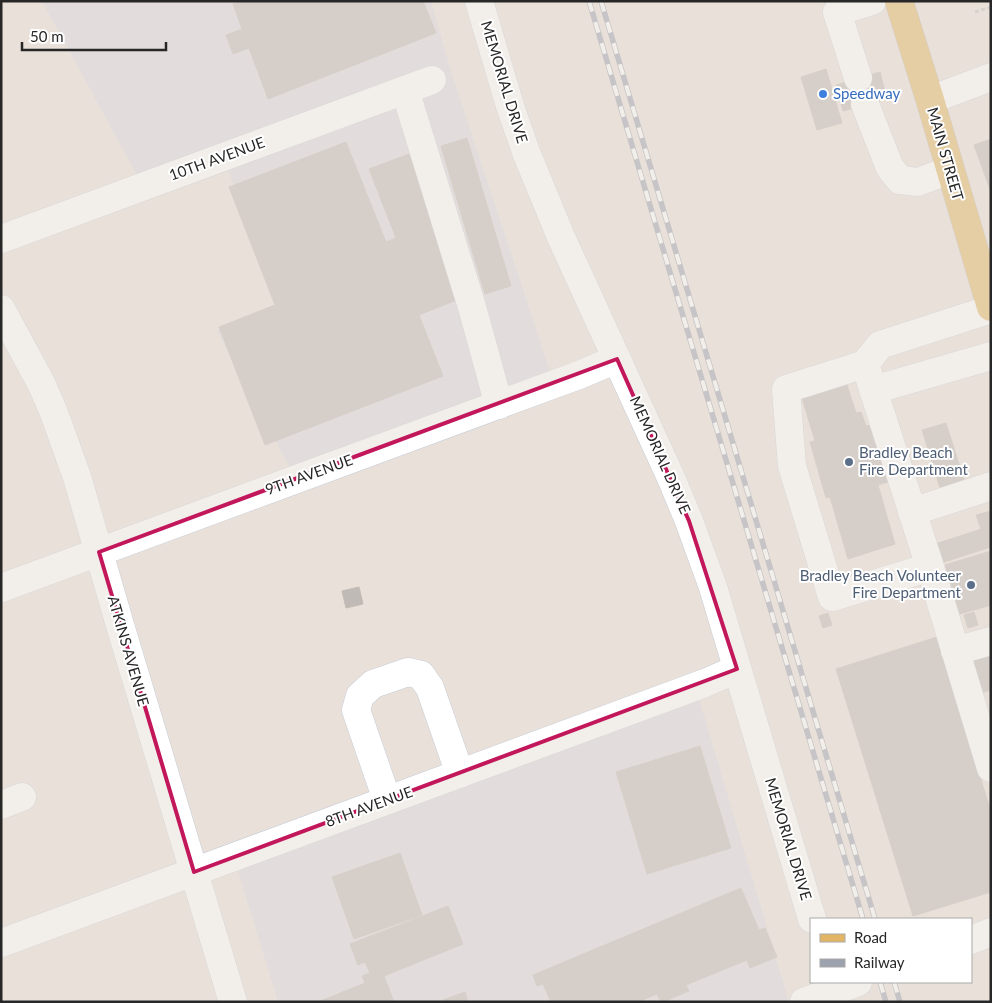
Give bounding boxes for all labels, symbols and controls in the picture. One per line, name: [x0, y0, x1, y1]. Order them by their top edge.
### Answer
street label: MEMORIAL DRIVE: [478, 18, 532, 145]
scale bar: [22, 20, 166, 52]
text: 50 m: [30, 27, 64, 45]
place label: Speedway: [833, 84, 901, 102]
marker: Speedway: [817, 88, 829, 100]
street label: MAIN STREET: [924, 105, 968, 203]
street label: 10TH AVENUE: [166, 132, 267, 184]
street label: MEMORIAL DRIVE: [627, 393, 695, 516]
place label: Bradley Beach Fire Department: [859, 443, 968, 478]
street label: 9TH AVENUE: [263, 450, 355, 498]
marker: Bradley Beach Fire Department: [843, 456, 855, 468]
place label: Bradley Beach Volunteer Fire Department: [800, 566, 962, 601]
marker: Bradley Beach Volunteer Fire Department: [965, 579, 977, 591]
street label: ATKINS AVENUE: [105, 593, 153, 708]
street label: MEMORIAL DRIVE: [762, 775, 816, 902]
street label: 8TH AVENUE: [323, 782, 415, 830]
legend: [810, 918, 972, 983]
text: Road: [854, 928, 887, 946]
text: Railway: [854, 953, 905, 971]

